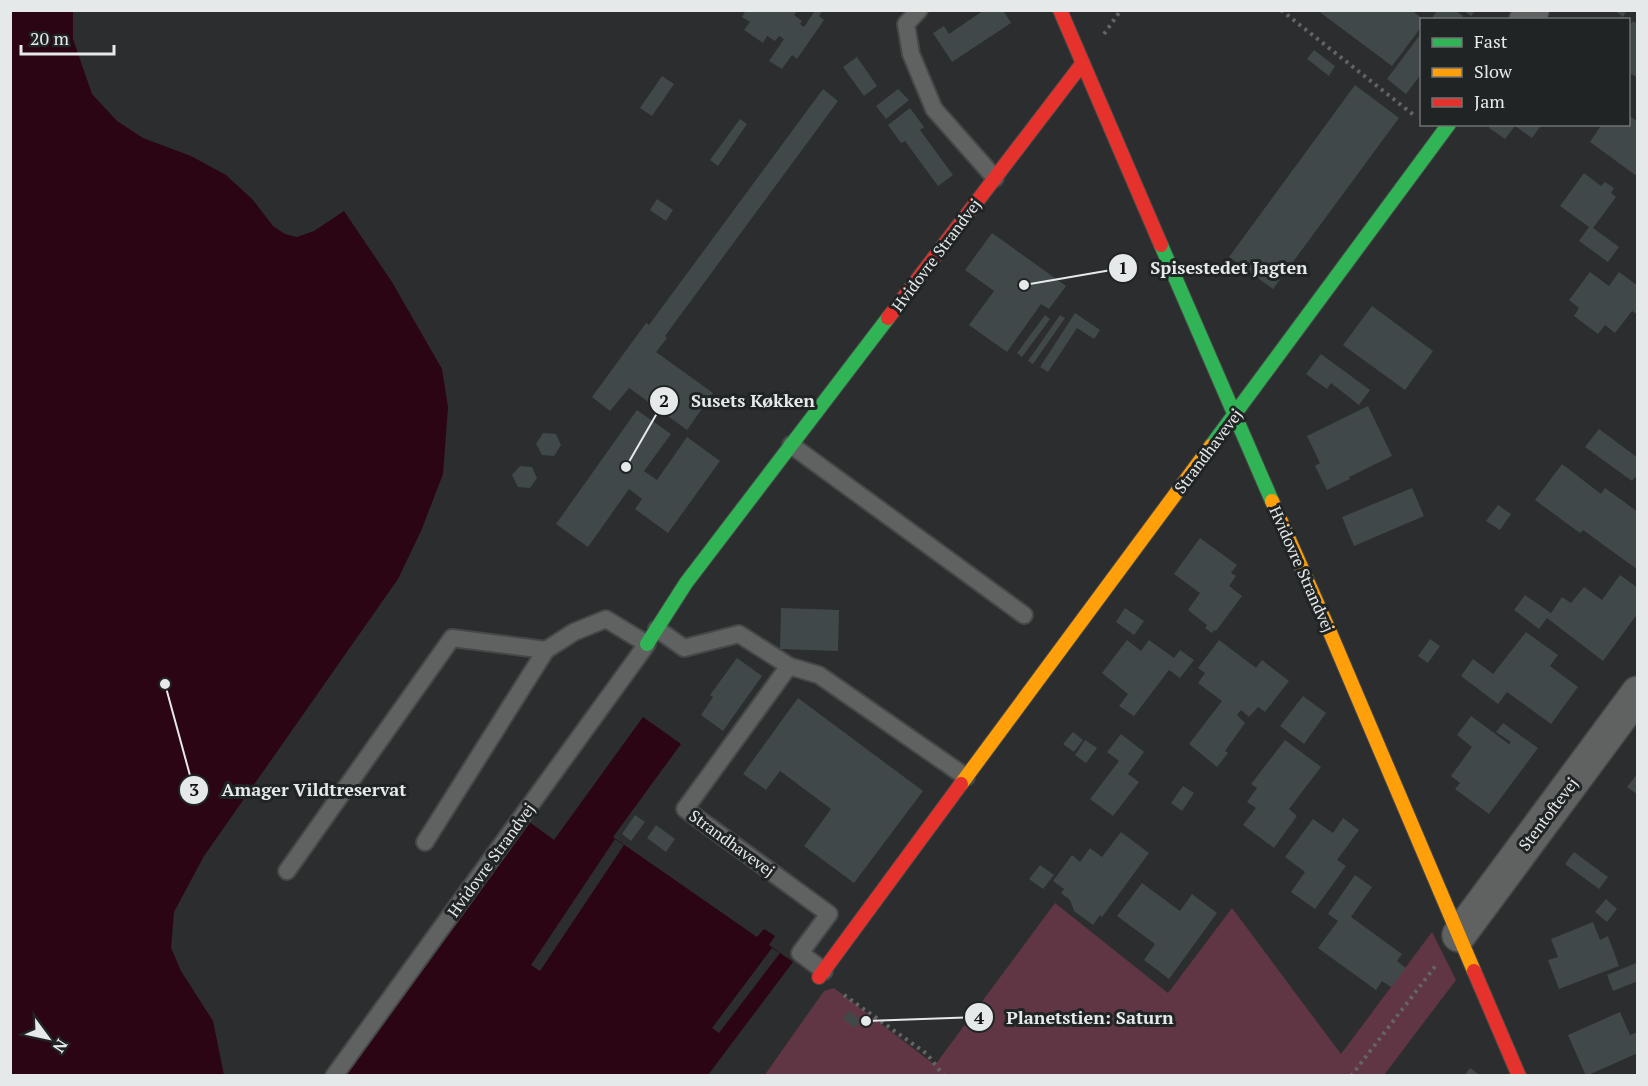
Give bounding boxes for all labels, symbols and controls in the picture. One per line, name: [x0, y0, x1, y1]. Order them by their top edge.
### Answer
scale bar: [21, 18, 114, 56]
legend: [1420, 18, 1630, 126]
text: 20 m: [30, 26, 70, 50]
text: Fast: [1474, 29, 1508, 53]
text: Slow: [1474, 59, 1513, 83]
text: Jam: [1474, 89, 1505, 113]
street label: Hvidovre Strandvej: [886, 194, 986, 316]
callout: Spisestedet Jagten: [1108, 250, 1319, 286]
text: 1: [1118, 255, 1128, 279]
text: Spisestedet Jagten: [1150, 255, 1308, 279]
callout: Susets Køkken: [649, 383, 827, 419]
text: 2: [659, 388, 669, 412]
text: Susets Køkken: [691, 388, 815, 412]
street label: Strandhavevej: [1169, 404, 1247, 498]
street label: Hvidovre Strandvej: [1264, 502, 1340, 636]
callout: Amager Vildtreservat: [179, 772, 419, 808]
street label: Stentoftevej: [1513, 773, 1583, 855]
text: 3: [189, 777, 199, 801]
text: Amager Vildtreservat: [221, 777, 407, 801]
street label: Hvidovre Strandvej: [442, 799, 540, 921]
street label: Strandhavevej: [685, 805, 779, 881]
callout: Planetstien: Saturn: [964, 999, 1185, 1035]
text: 4: [974, 1005, 985, 1029]
text: Planetstien: Saturn: [1006, 1005, 1174, 1029]
north arrow: [18, 1008, 78, 1068]
text: N: [48, 1035, 73, 1057]

